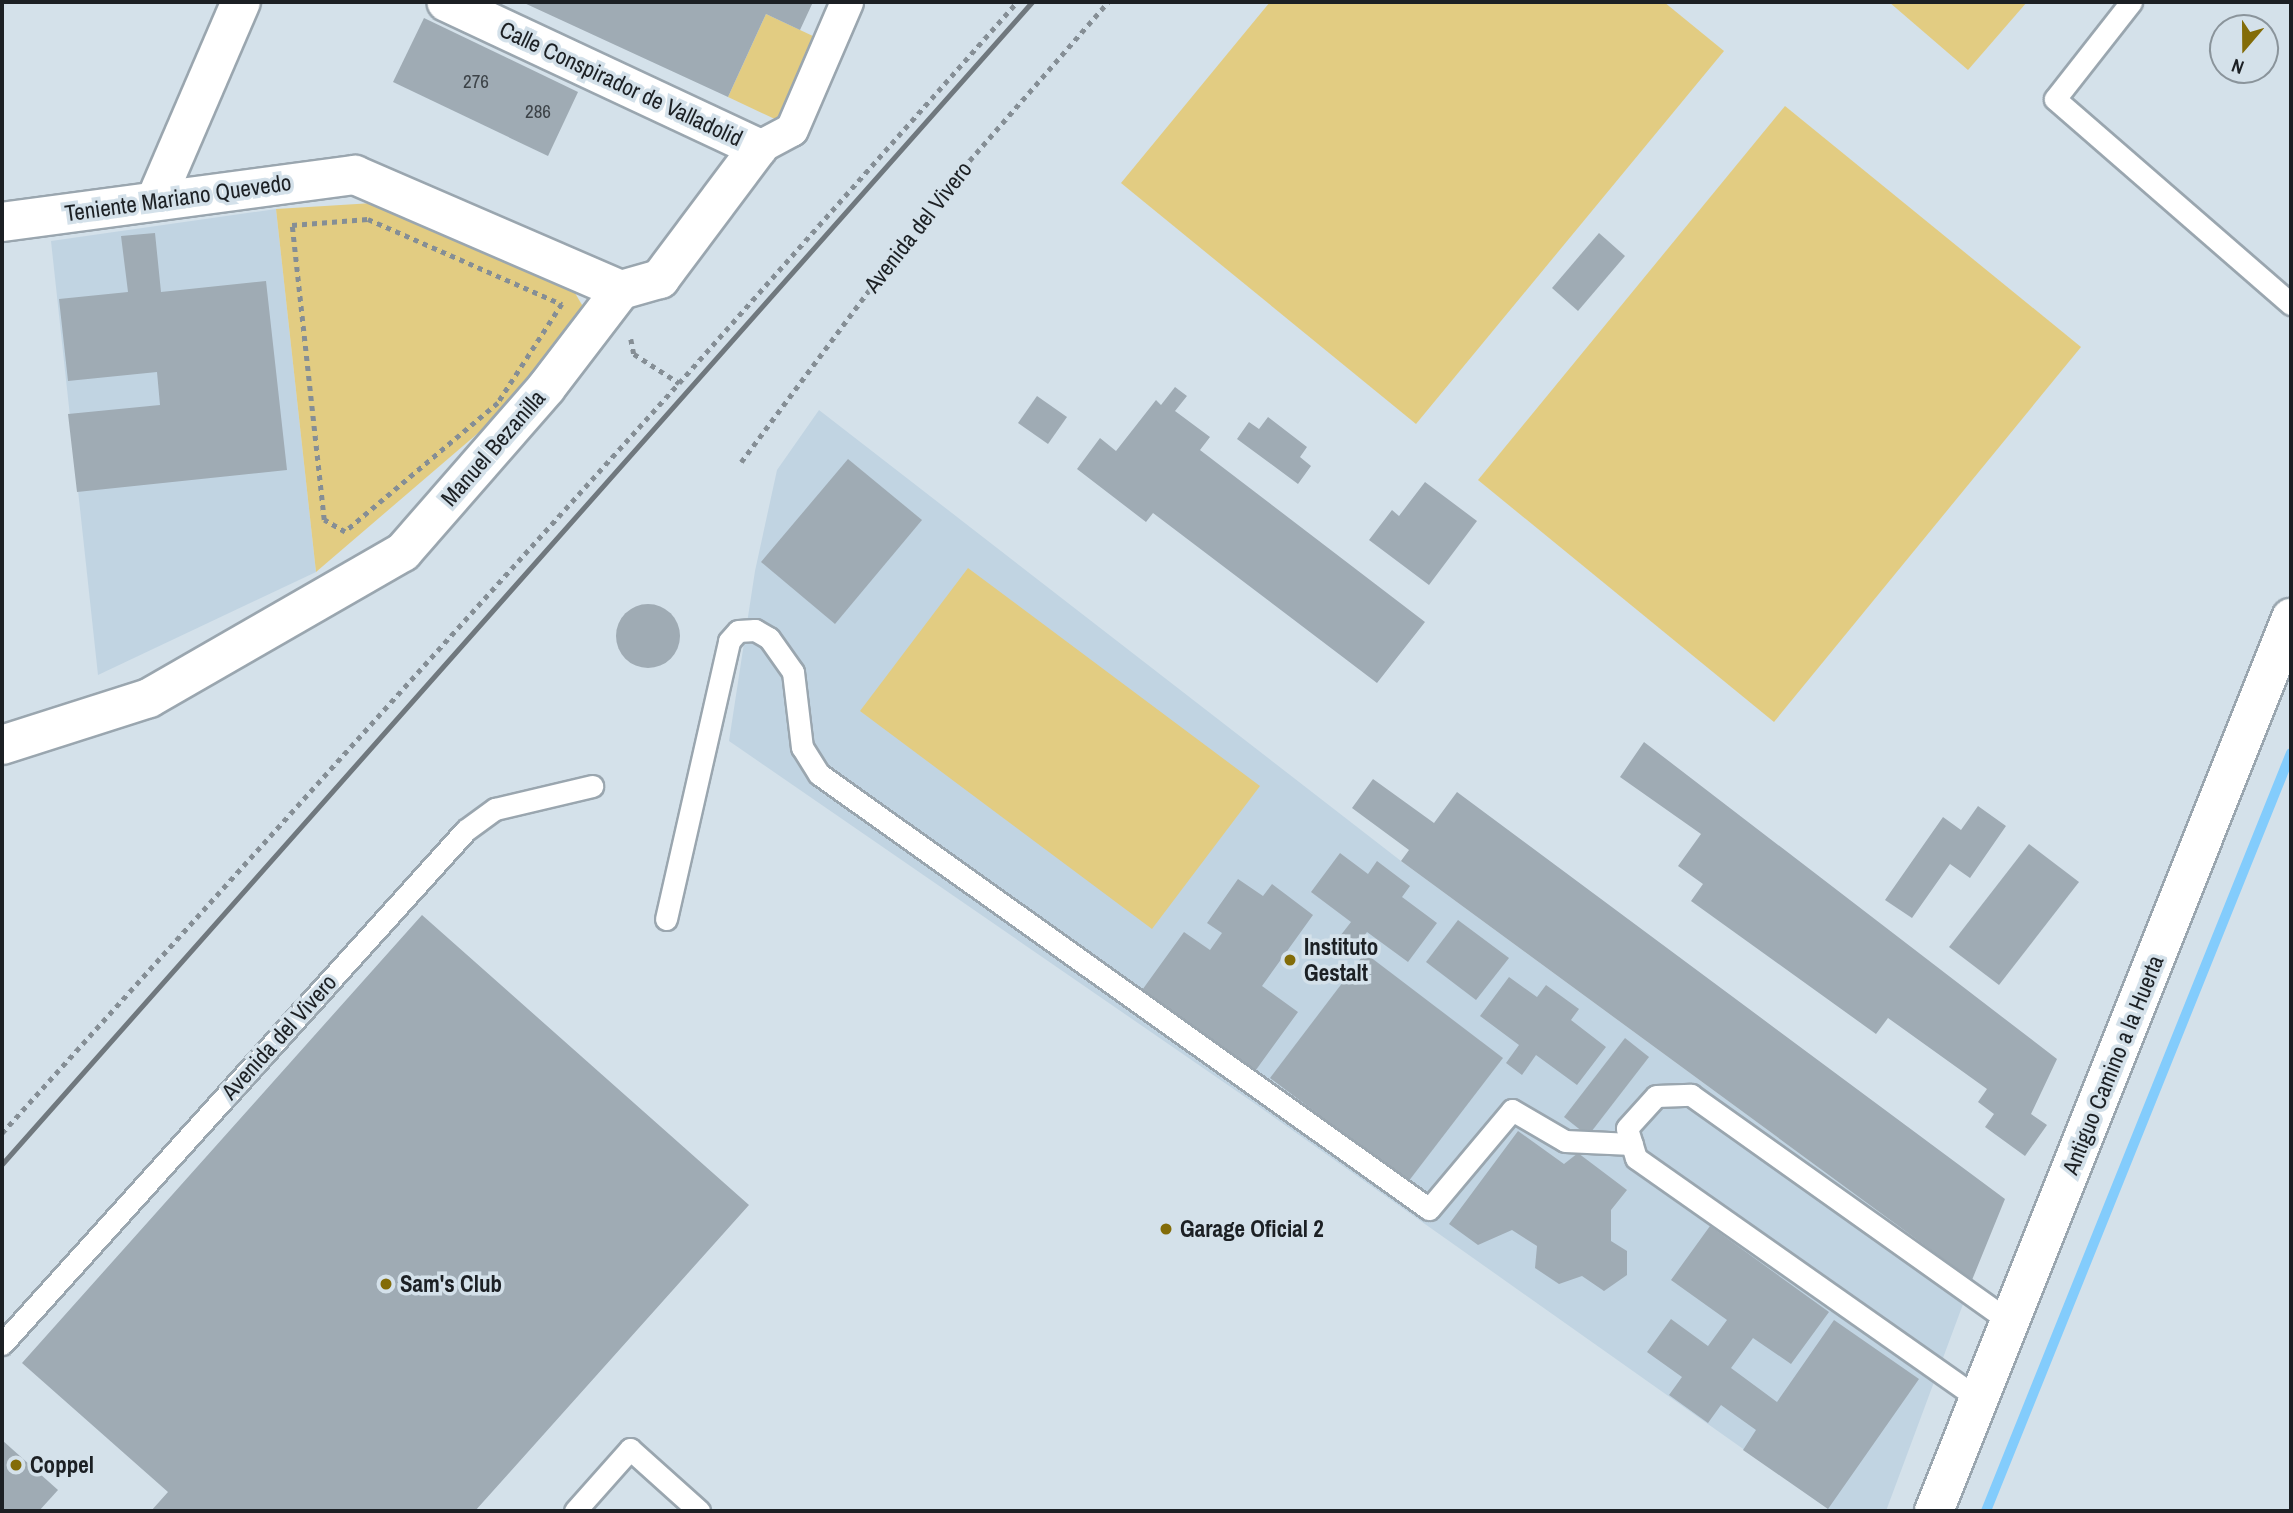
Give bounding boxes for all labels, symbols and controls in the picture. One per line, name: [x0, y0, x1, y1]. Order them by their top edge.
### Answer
north arrow: [2209, 14, 2279, 84]
street label: Calle Conspirador de Valladolid: [495, 16, 747, 152]
text: N: [2228, 53, 2247, 81]
house number: 276: [463, 71, 489, 93]
house number: 286: [525, 101, 551, 123]
street label: Avenida del Vivero: [858, 156, 978, 298]
street label: Teniente Mariano Quevedo: [63, 168, 293, 228]
street label: Manuel Bezanilla: [435, 384, 551, 512]
place label: Instituto Gestalt: [1304, 933, 1378, 987]
street label: Antiguo Camino a la Huerta: [2056, 951, 2170, 1179]
marker: Instituto Gestalt: [1282, 952, 1298, 968]
street label: Avenida del Vivero: [216, 969, 342, 1105]
place label: Garage Oficial 2: [1180, 1215, 1324, 1243]
marker: Garage Oficial 2: [1158, 1221, 1174, 1237]
place label: Sam's Club: [400, 1270, 502, 1298]
marker: Sam's Club: [378, 1276, 394, 1292]
place label: Coppel: [30, 1451, 94, 1479]
marker: Coppel: [8, 1457, 24, 1473]

